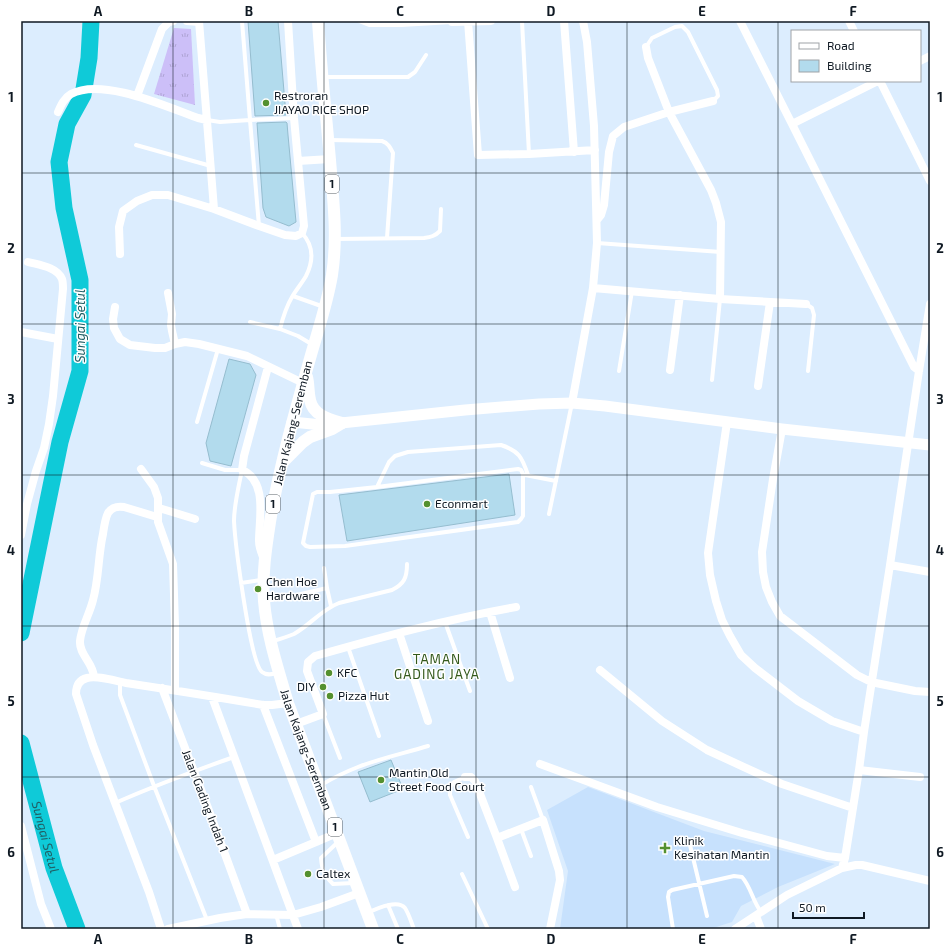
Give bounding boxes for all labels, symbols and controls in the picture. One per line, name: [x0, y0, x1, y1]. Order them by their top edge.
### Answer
text: A: [94, 3, 103, 19]
text: B: [245, 3, 253, 19]
text: C: [396, 3, 404, 19]
text: D: [547, 3, 556, 19]
text: E: [698, 3, 706, 19]
text: F: [849, 3, 857, 19]
legend: [791, 30, 921, 82]
text: Road: [827, 38, 855, 52]
text: Building: [827, 58, 872, 72]
place label: Restroran JIAYAO RICE SHOP: [274, 88, 369, 116]
text: 1: [8, 89, 14, 105]
text: 1: [937, 89, 943, 105]
marker: Restroran JIAYAO RICE SHOP: [261, 98, 271, 108]
road number: 1: [325, 175, 339, 193]
text: 2: [7, 240, 15, 256]
text: 2: [936, 240, 944, 256]
water label: Sungai Setul: [72, 289, 88, 363]
street label: Jalan Kajang-Seremban: [270, 359, 315, 487]
text: 3: [7, 391, 15, 407]
text: 3: [936, 391, 944, 407]
road number: 1: [266, 495, 280, 513]
place label: Econmart: [435, 496, 488, 510]
marker: Econmart: [422, 499, 432, 509]
text: 4: [7, 542, 15, 558]
text: 4: [936, 542, 944, 558]
place label: Chen Hoe Hardware: [266, 574, 320, 602]
marker: Chen Hoe Hardware: [253, 584, 263, 594]
district label: TAMAN GADING JAYA: [394, 651, 480, 682]
place label: KFC: [337, 665, 357, 679]
marker: KFC: [324, 668, 334, 678]
place label: DIY: [297, 679, 315, 693]
marker: DIY: [318, 682, 328, 692]
street label: Jalan Kajang-Seremban: [278, 687, 336, 812]
place label: Pizza Hut: [338, 688, 389, 702]
marker: Pizza Hut: [325, 691, 335, 701]
text: 5: [7, 693, 15, 709]
text: 5: [936, 693, 944, 709]
street label: Jalan Gading Indah 1: [180, 747, 232, 854]
place label: Mantin Old Street Food Court: [389, 765, 485, 793]
marker: Mantin Old Street Food Court: [376, 775, 386, 785]
water label: Sungai Setul: [29, 799, 63, 875]
road number: 1: [328, 818, 342, 836]
place label: Klinik Kesihatan Mantin: [674, 833, 769, 861]
marker: Klinik Kesihatan Mantin: [659, 842, 671, 854]
text: 6: [7, 844, 15, 860]
text: 6: [936, 844, 944, 860]
place label: Caltex: [316, 866, 351, 880]
marker: Caltex: [303, 869, 313, 879]
scale bar: [793, 894, 864, 920]
text: 50 m: [799, 900, 826, 914]
text: A: [94, 931, 103, 947]
text: B: [245, 931, 253, 947]
text: C: [396, 931, 404, 947]
text: D: [547, 931, 556, 947]
text: E: [698, 931, 706, 947]
text: F: [849, 931, 857, 947]

